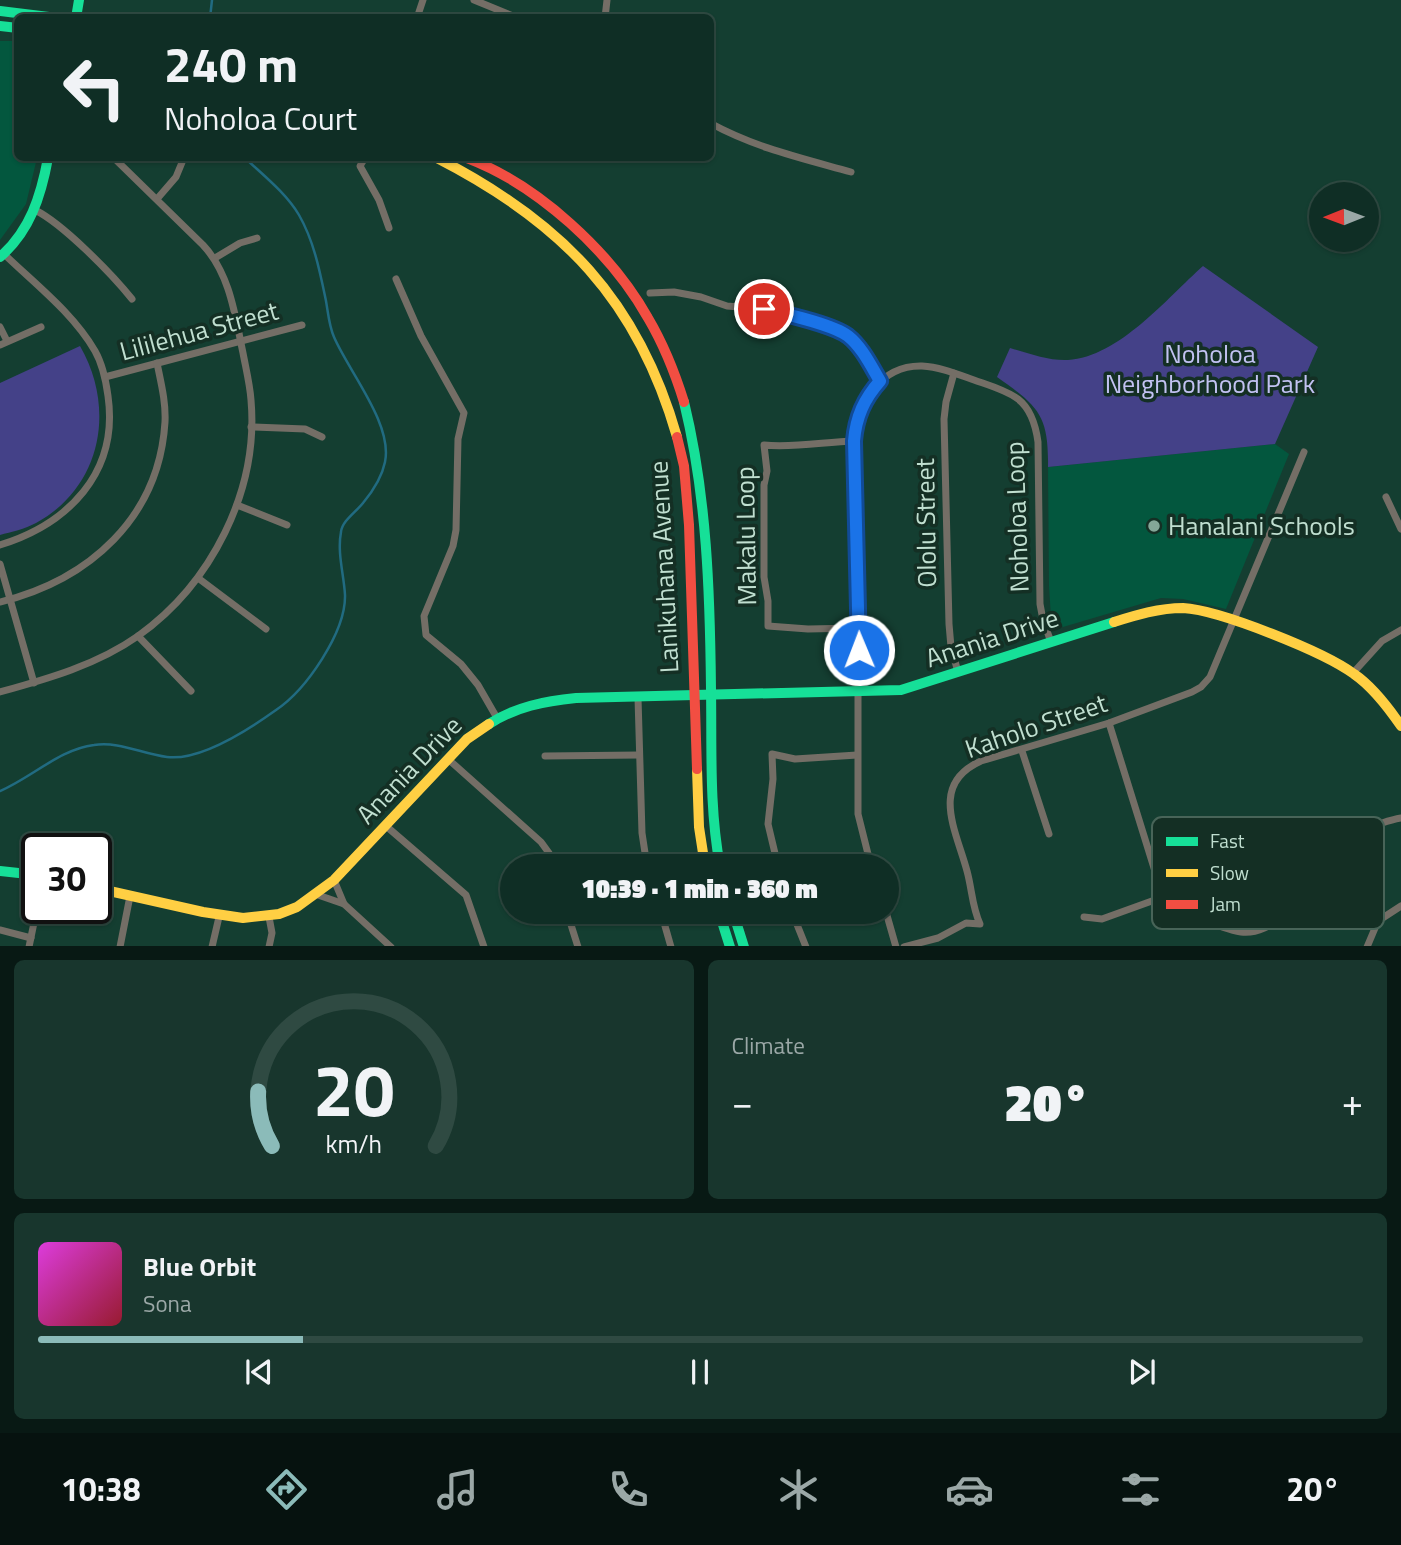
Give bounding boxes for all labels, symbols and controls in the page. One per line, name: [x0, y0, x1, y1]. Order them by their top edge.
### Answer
text: 240 m: [164, 26, 298, 101]
icon: left: [49, 42, 140, 133]
text: Noholoa Court: [164, 94, 357, 142]
north arrow: [1309, 182, 1379, 252]
map controls: [1309, 182, 1379, 252]
pin: [734, 279, 794, 339]
icon: arrive: [745, 290, 783, 328]
street label: Lililehua Street: [115, 291, 282, 370]
park label: Noholoa Neighborhood Park: [1105, 334, 1315, 403]
street label: Noholoa Loop: [994, 441, 1039, 593]
street label: Ololu Street: [905, 458, 946, 588]
street label: Lanikuhana Avenue: [638, 460, 689, 674]
street label: Makalu Loop: [725, 466, 766, 606]
place label: Hanalani Schools: [1168, 506, 1355, 545]
marker: Hanalani Schools: [1146, 518, 1162, 534]
street label: Anania Drive: [920, 598, 1063, 677]
position arrow: [822, 613, 896, 687]
street label: Kaholo Street: [960, 683, 1112, 768]
street label: Anania Drive: [347, 707, 471, 833]
legend: [1152, 817, 1384, 929]
text: Fast: [1210, 826, 1245, 855]
speed limit sign: 30: [21, 833, 112, 924]
text: Slow: [1210, 858, 1249, 887]
text: 10:39 · 1 min · 360 m: [581, 869, 818, 908]
text: Jam: [1210, 889, 1241, 918]
text: Climate: [732, 1028, 805, 1063]
text: 20: [313, 1034, 395, 1144]
text: 20°: [1004, 1062, 1090, 1141]
text: −: [732, 1073, 753, 1131]
text: +: [1342, 1073, 1363, 1131]
text: km/h: [325, 1124, 382, 1162]
text: Blue Orbit: [143, 1247, 256, 1286]
text: Sona: [143, 1286, 191, 1321]
icon: previous: [240, 1353, 278, 1391]
icon: pause: [681, 1353, 719, 1391]
icon: next: [1123, 1353, 1161, 1391]
text: 10:38: [61, 1465, 141, 1513]
icon: directions: [262, 1465, 311, 1514]
icon: music: [433, 1465, 482, 1514]
icon: phone: [604, 1465, 653, 1514]
icon: climate: [774, 1465, 823, 1514]
icon: car: [945, 1465, 994, 1514]
icon: filters: [1116, 1465, 1165, 1514]
text: 20°: [1286, 1465, 1340, 1513]

